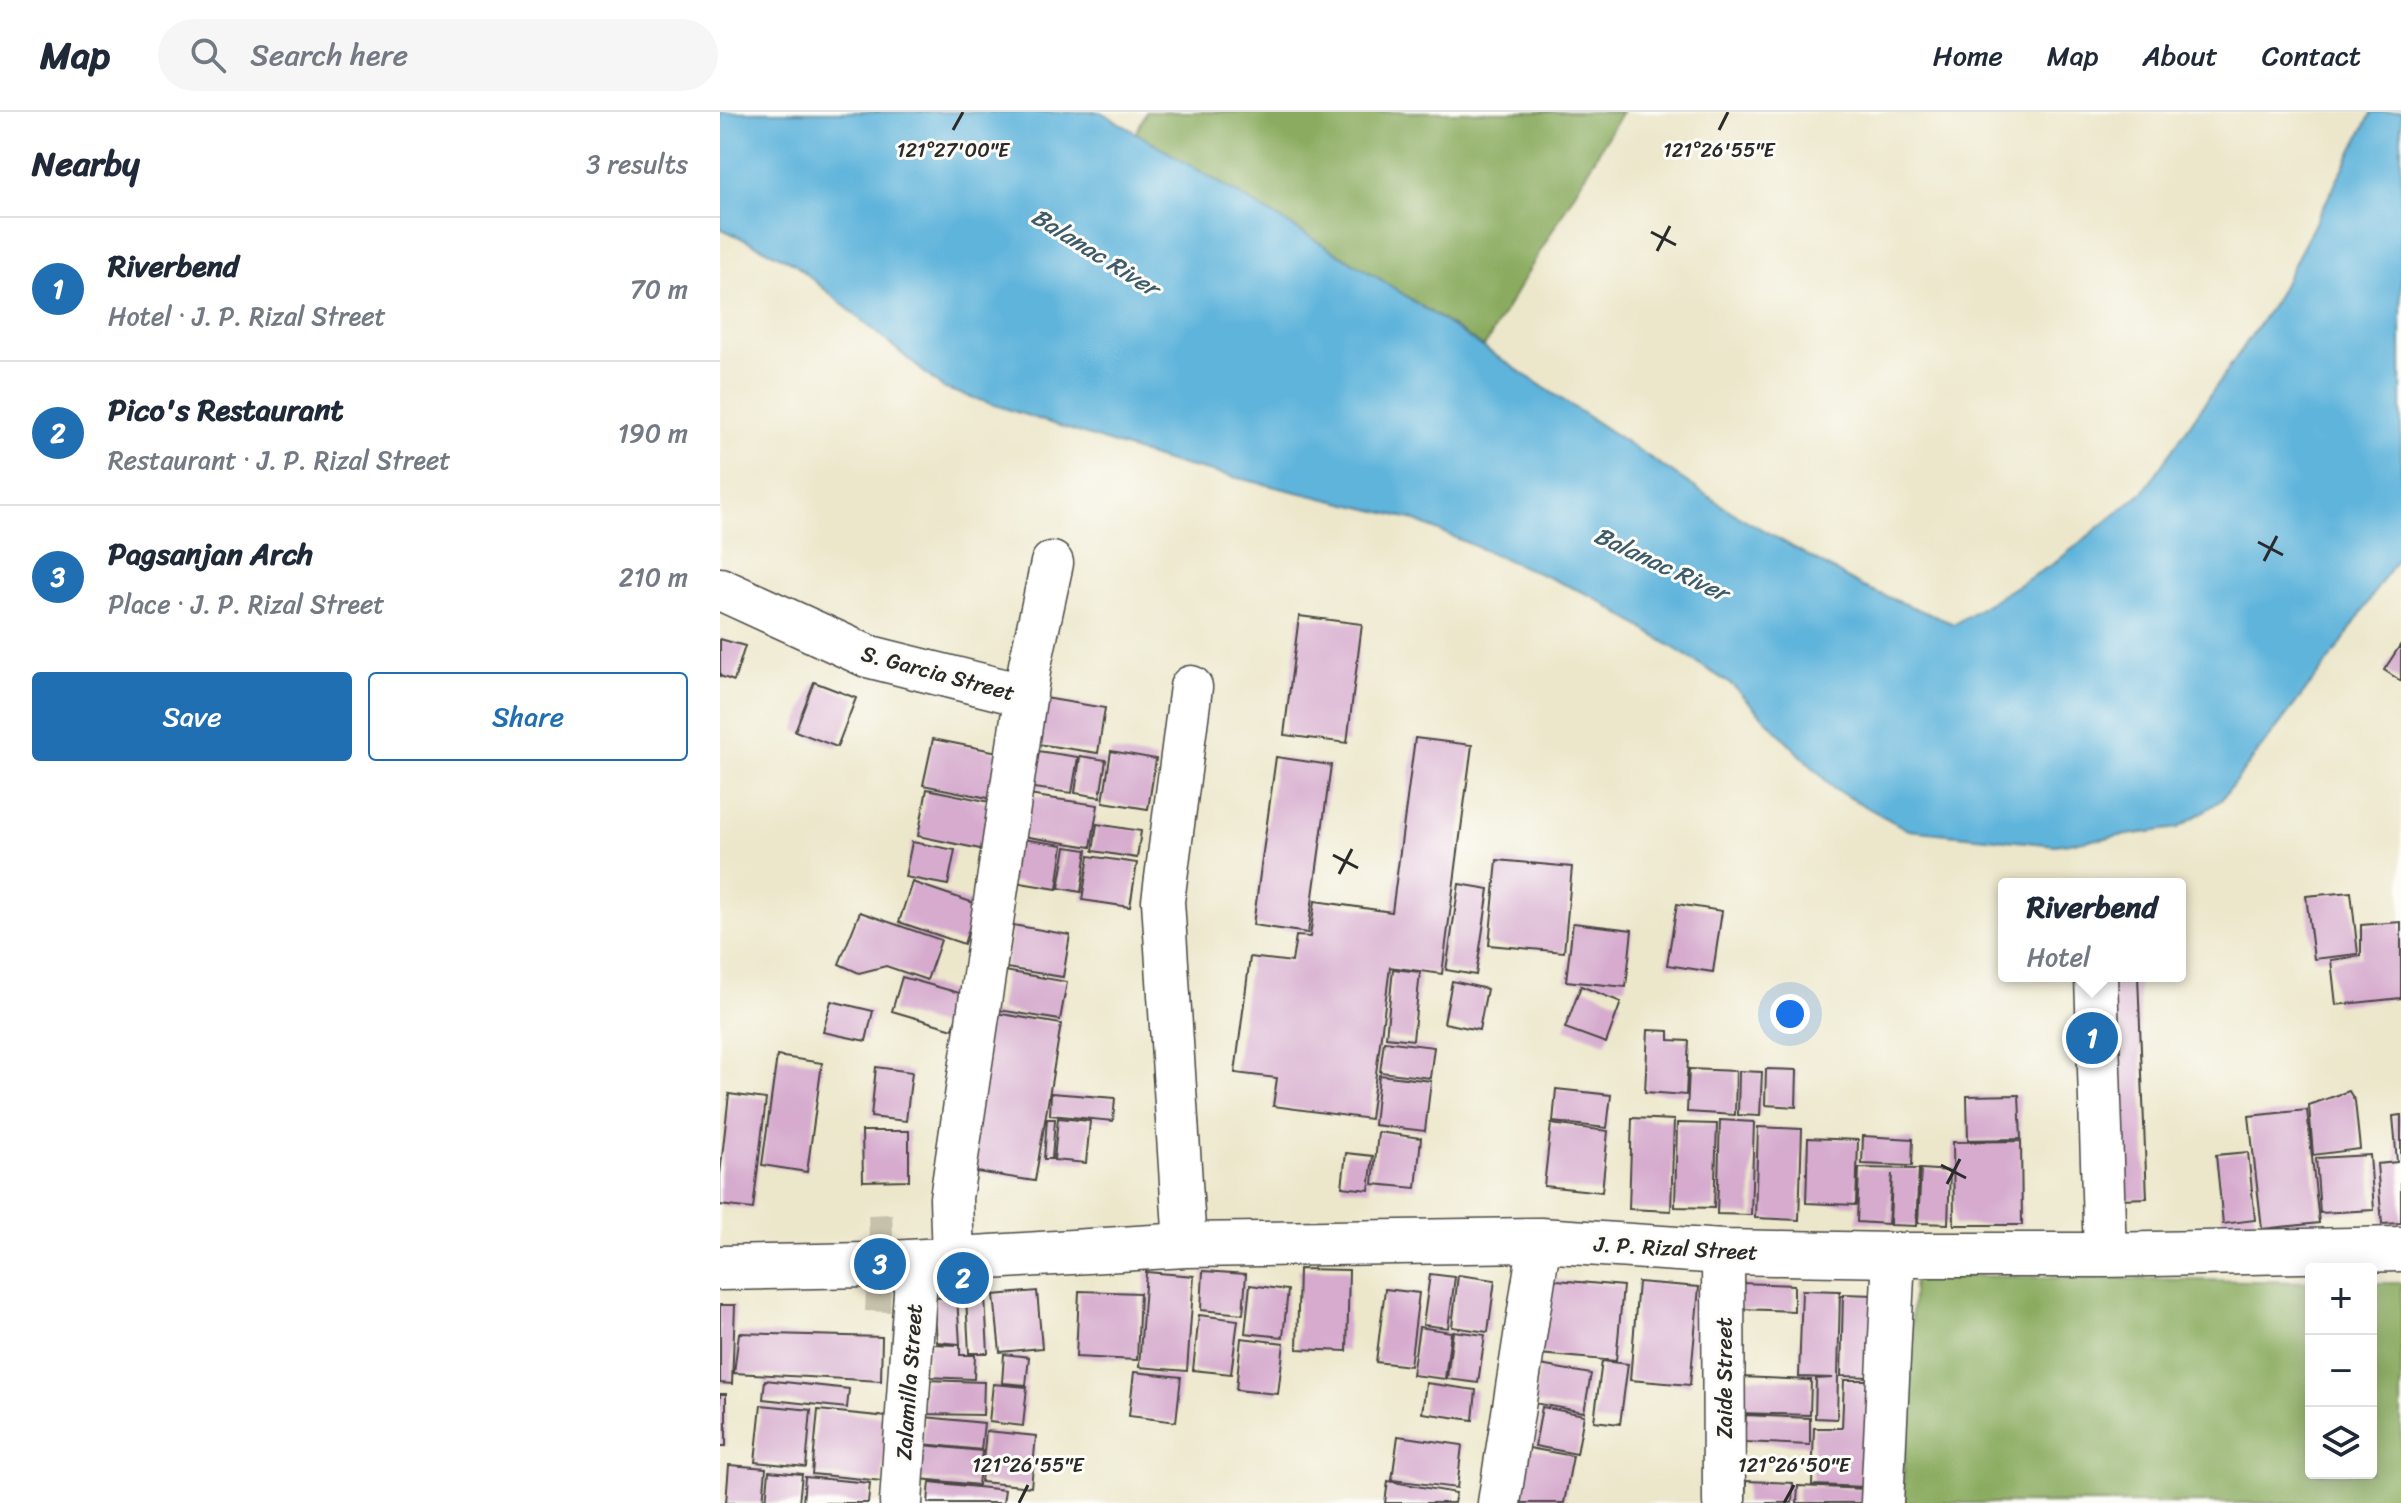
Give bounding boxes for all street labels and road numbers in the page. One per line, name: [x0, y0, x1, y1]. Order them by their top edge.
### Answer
street label: S. Garcia Street: [857, 634, 1020, 712]
street label: J. P. Rizal Street: [1592, 1224, 1759, 1272]
street label: Zalamilla Street: [884, 1302, 934, 1461]
street label: Zaide Street: [1705, 1317, 1744, 1439]

